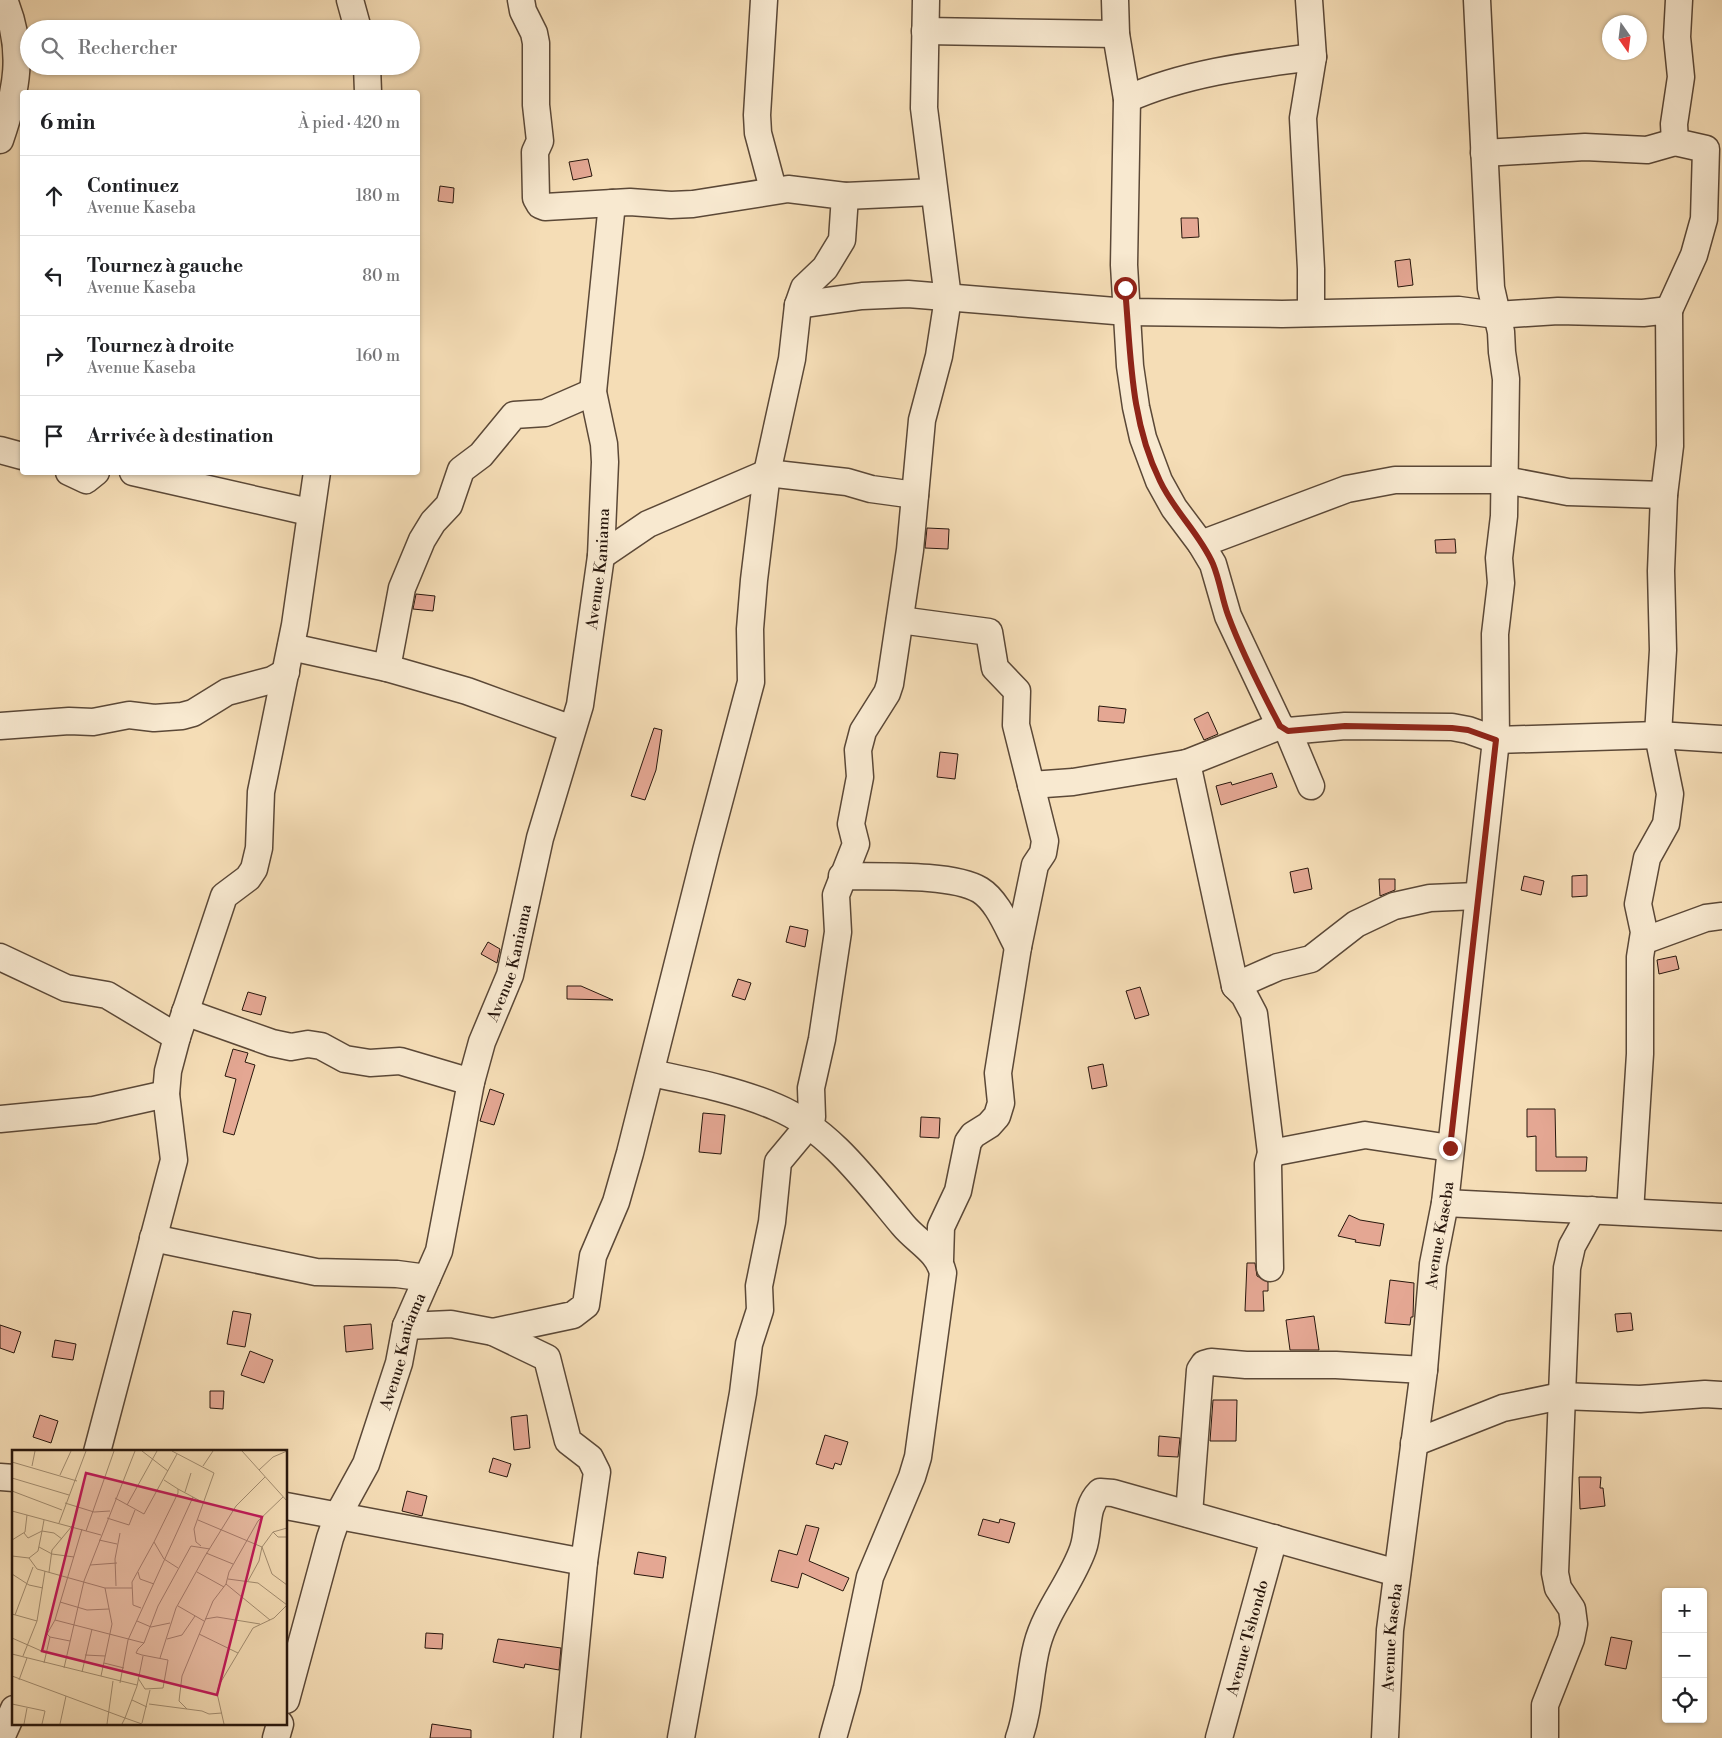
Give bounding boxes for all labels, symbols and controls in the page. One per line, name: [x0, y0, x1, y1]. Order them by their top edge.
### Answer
north arrow: [1602, 15, 1647, 60]
search box: [20, 20, 420, 75]
icon: search: [38, 34, 66, 62]
text: Rechercher: [78, 36, 177, 60]
text: 6 min: [40, 110, 95, 136]
text: À pied · 420 m: [298, 113, 400, 133]
text: Continuez: [87, 174, 179, 198]
icon: ahead: [40, 182, 68, 210]
text: 180 m: [356, 186, 400, 206]
text: Avenue Kaseba: [87, 198, 196, 218]
text: Tournez à gauche: [87, 254, 243, 278]
icon: left: [40, 262, 68, 290]
text: 80 m: [362, 266, 400, 286]
route start: [1114, 277, 1137, 300]
text: Avenue Kaseba: [87, 278, 196, 298]
text: Tournez à droite: [87, 334, 234, 358]
icon: right: [40, 342, 68, 370]
text: 160 m: [356, 346, 400, 366]
text: Avenue Kaseba: [87, 358, 196, 378]
icon: arrive: [40, 422, 68, 450]
text: Arrivée à destination: [87, 424, 273, 448]
street label: Avenue Kaniama: [582, 507, 614, 632]
street label: Avenue Kaniama: [482, 901, 536, 1026]
route end: [1439, 1137, 1462, 1160]
street label: Avenue Kaseba: [1422, 1180, 1458, 1291]
street label: Avenue Kaniama: [375, 1289, 431, 1413]
inset map: [12, 1450, 288, 1726]
street label: Avenue Tshondo: [1222, 1578, 1273, 1699]
street label: Avenue Kaseba: [1378, 1581, 1407, 1693]
map controls: [1662, 1588, 1707, 1723]
button: +: [1662, 1588, 1707, 1633]
button: −: [1662, 1633, 1707, 1678]
button: locate: [1662, 1678, 1707, 1723]

